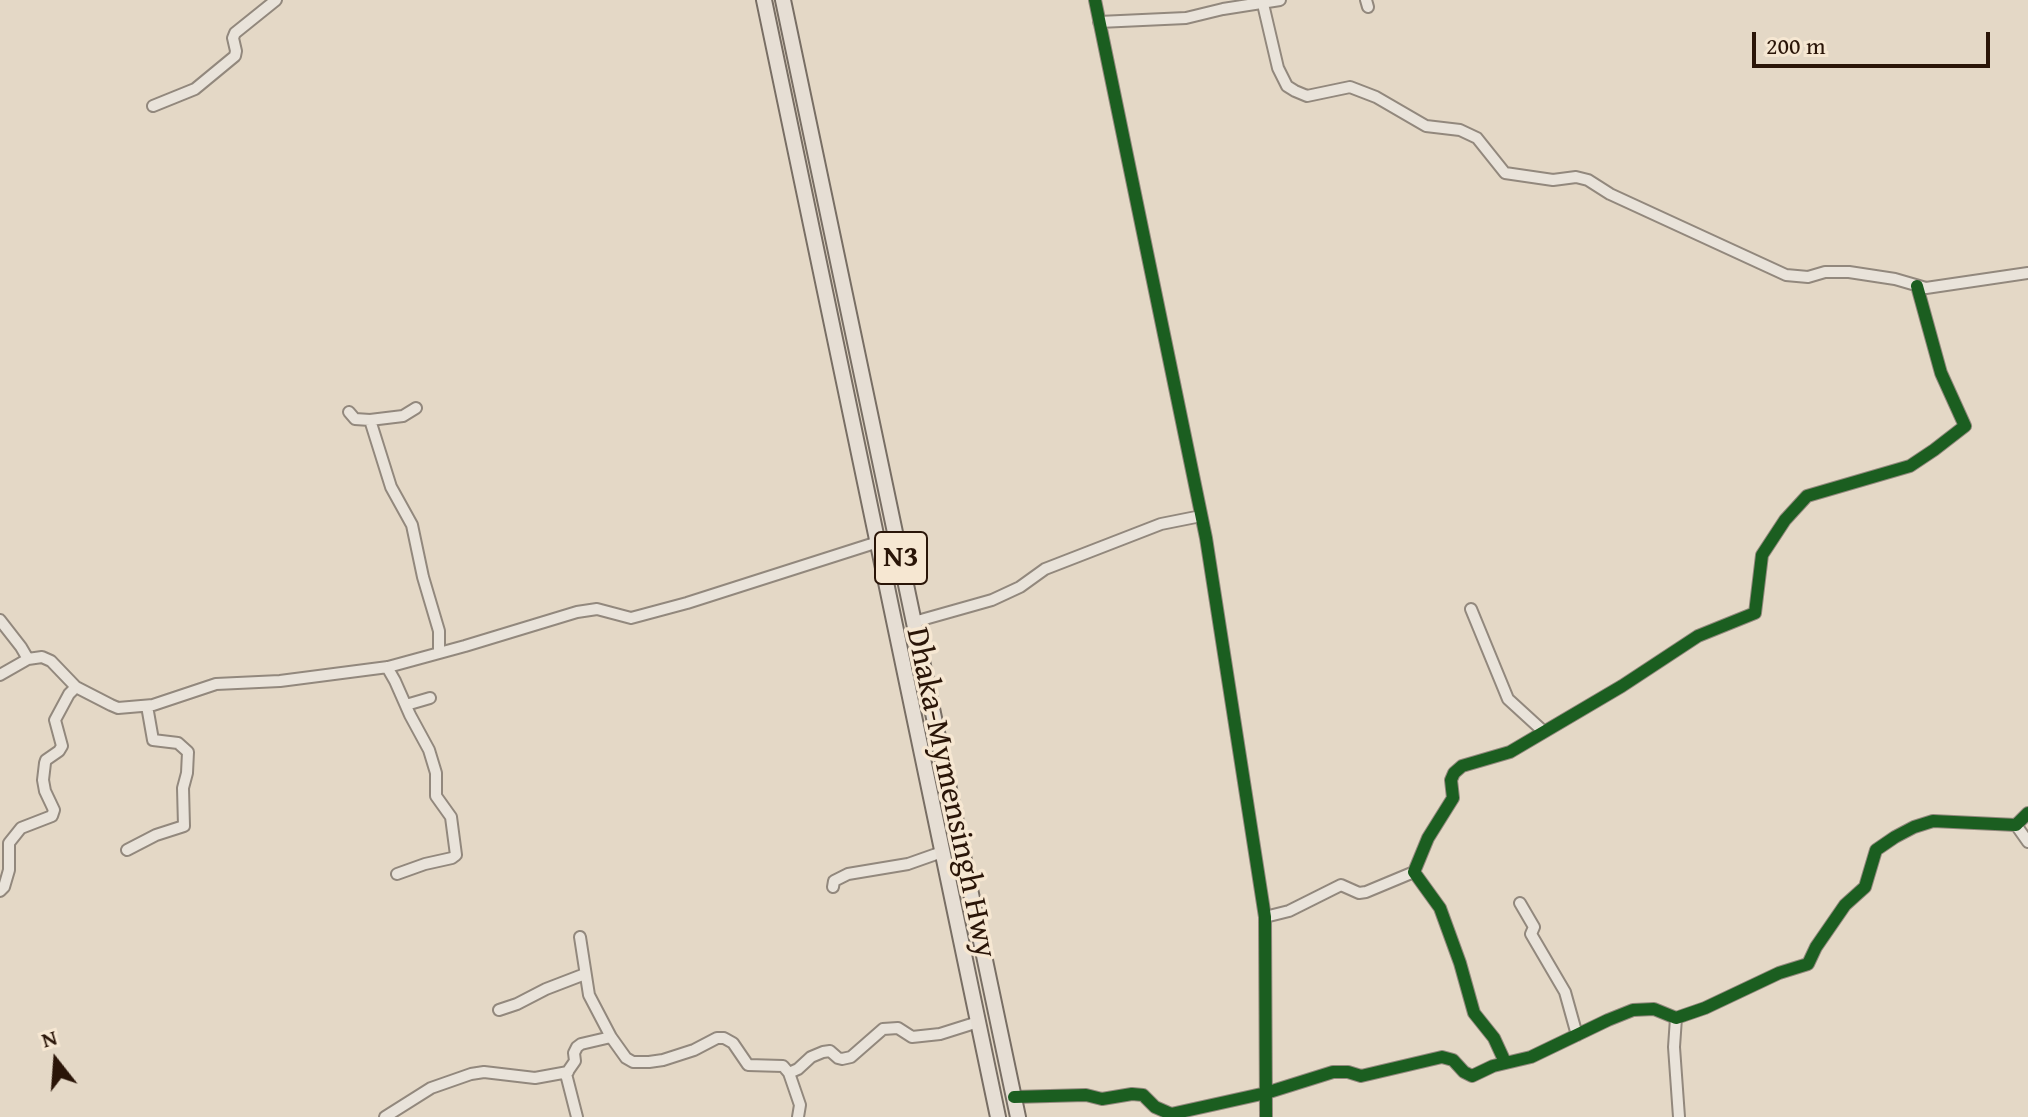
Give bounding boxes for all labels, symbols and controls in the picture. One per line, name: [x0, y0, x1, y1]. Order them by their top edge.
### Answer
scale bar: [1756, 16, 1994, 66]
text: 200 m: [1766, 28, 1826, 63]
road number: N3: [875, 532, 927, 584]
street label: Dhaka-Mymensingh Hwy: [896, 624, 1004, 962]
north arrow: [16, 1021, 96, 1101]
text: N: [37, 1021, 61, 1056]

